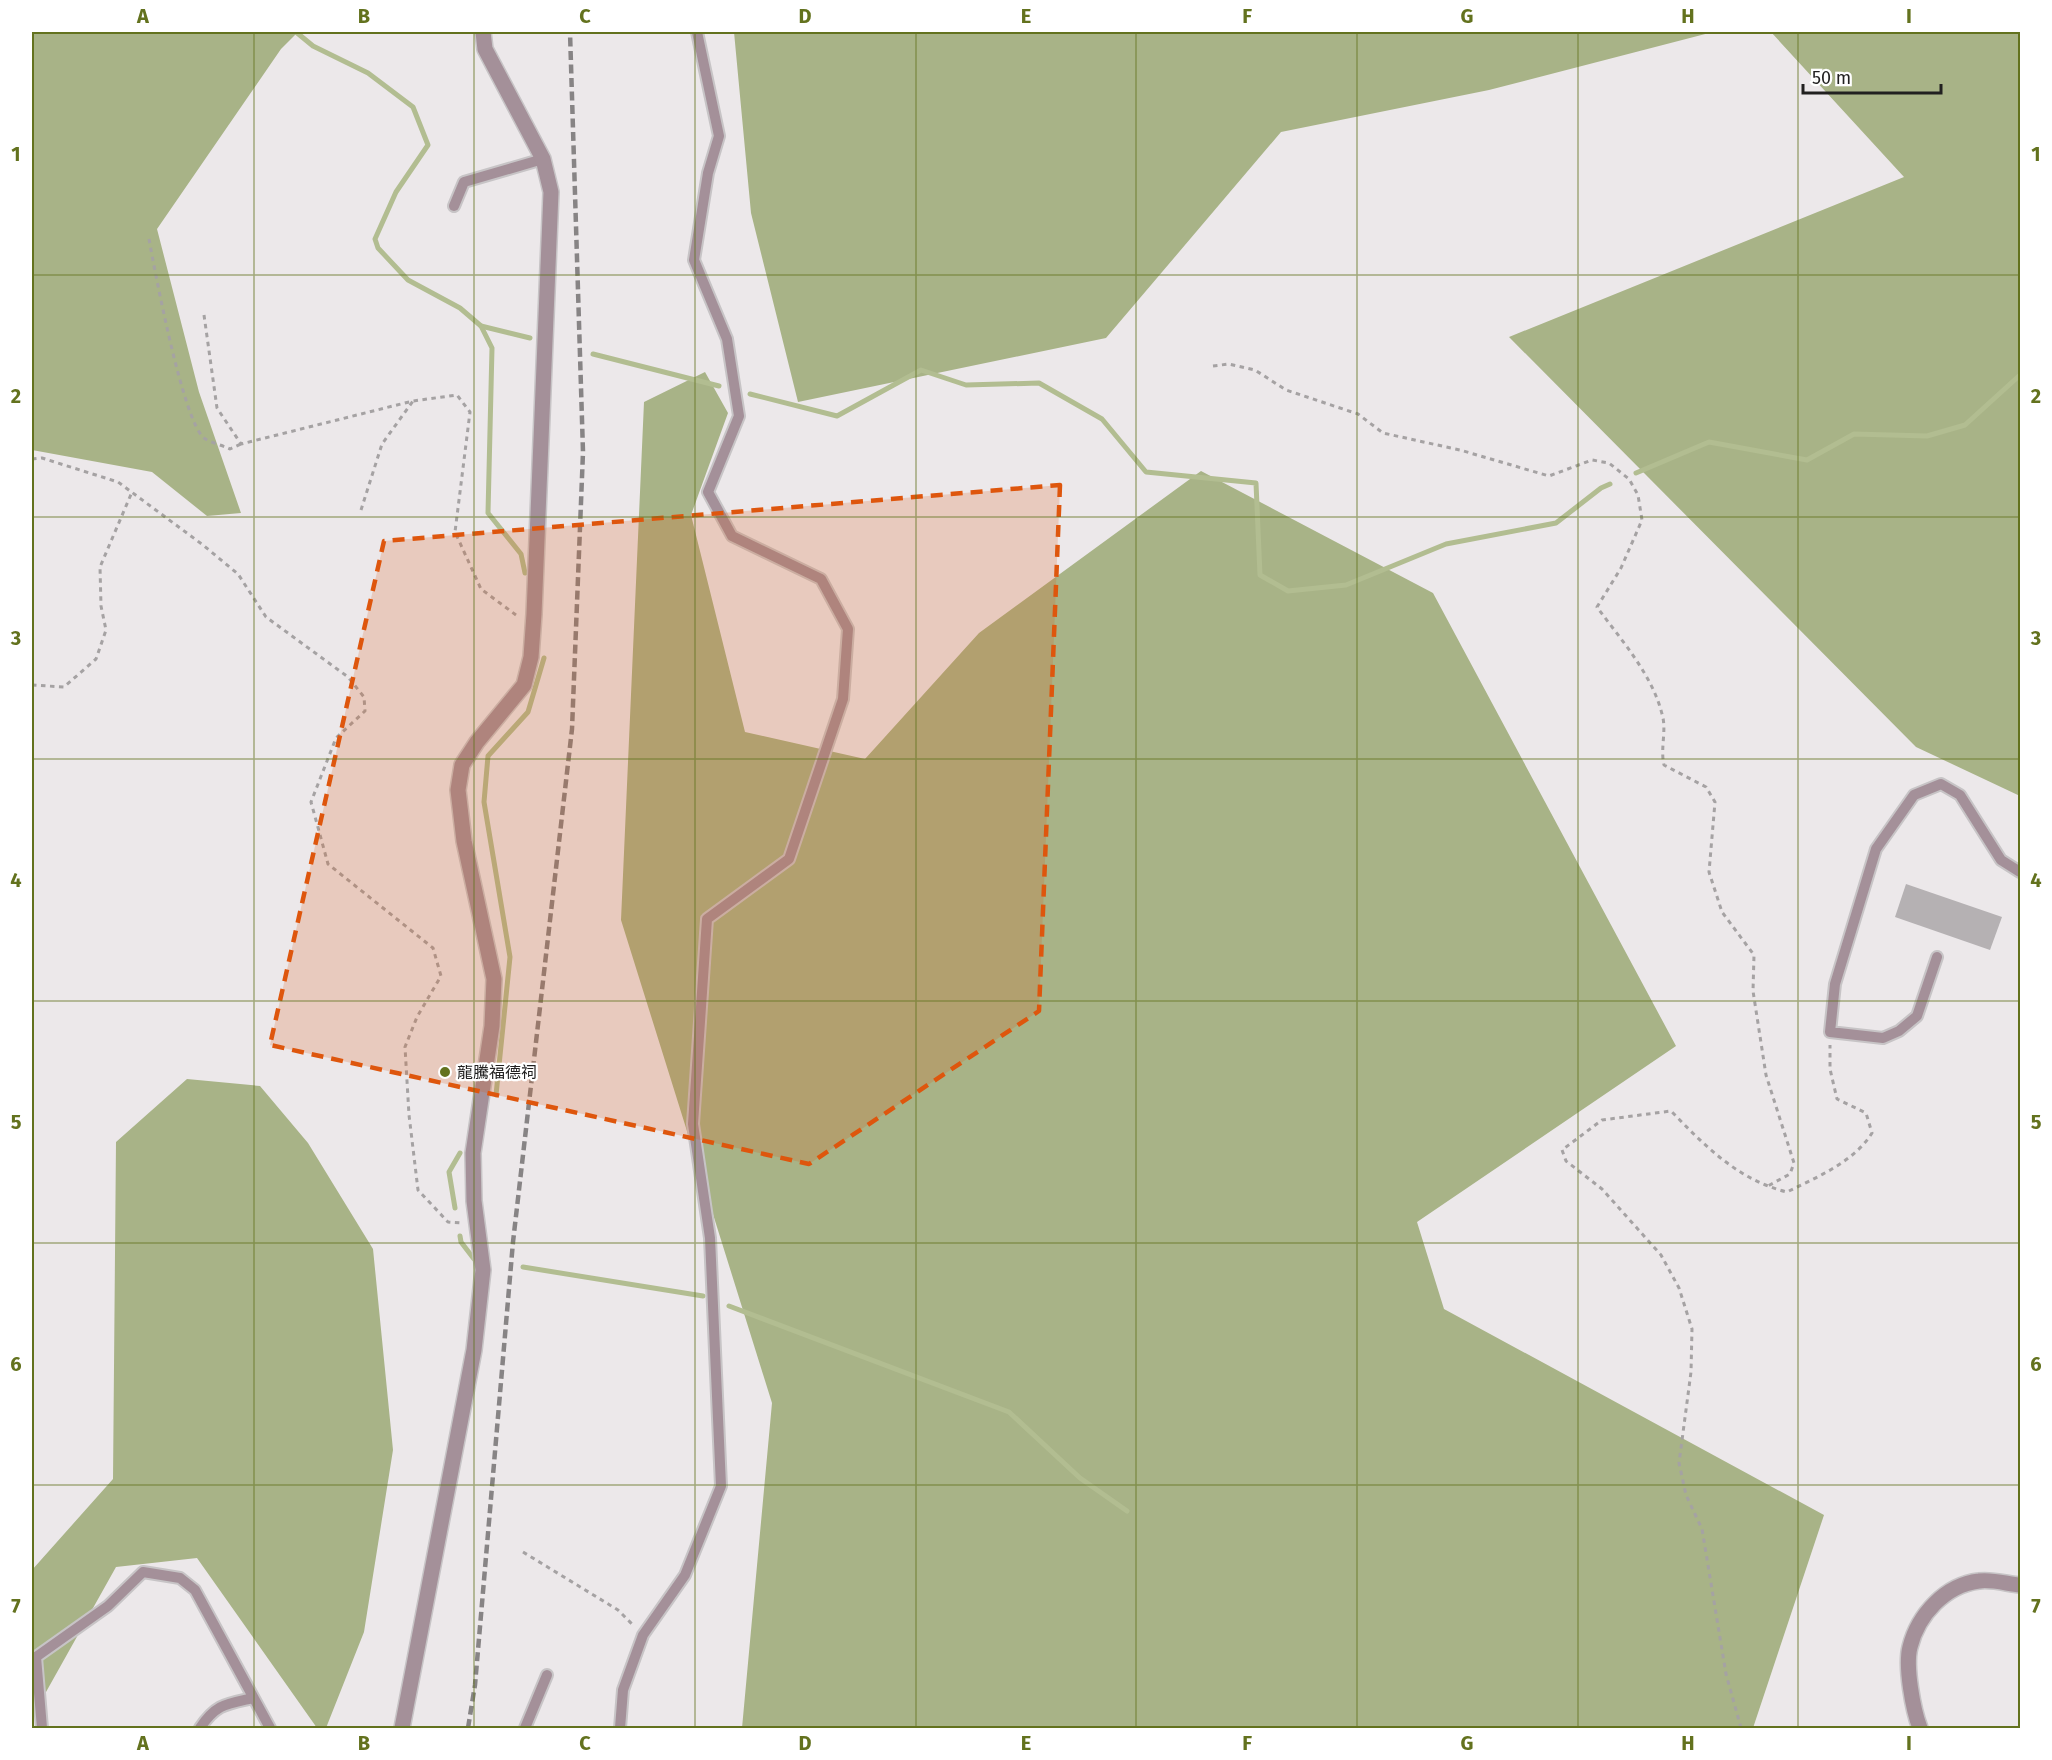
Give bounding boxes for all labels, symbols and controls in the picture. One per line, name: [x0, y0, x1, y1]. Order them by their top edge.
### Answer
text: A: [136, 4, 150, 28]
text: B: [358, 4, 370, 28]
text: C: [579, 4, 591, 28]
text: D: [798, 4, 812, 28]
text: E: [1021, 4, 1031, 28]
text: F: [1242, 4, 1252, 28]
text: G: [1461, 4, 1473, 28]
text: H: [1681, 4, 1695, 28]
text: I: [1906, 4, 1912, 28]
scale bar: [1803, 57, 1941, 95]
text: 50 m: [1812, 67, 1851, 89]
text: 1: [11, 142, 21, 166]
text: 1: [2031, 142, 2041, 166]
text: 2: [11, 384, 21, 408]
text: 2: [2031, 384, 2041, 408]
text: 3: [10, 626, 21, 650]
text: 3: [2030, 626, 2041, 650]
text: 4: [10, 868, 22, 892]
text: 4: [2030, 868, 2042, 892]
place label: 龍騰福德祠: [457, 1063, 537, 1082]
marker: 龍騰福德祠: [438, 1065, 452, 1079]
text: 5: [11, 1110, 22, 1134]
text: 5: [2031, 1110, 2042, 1134]
text: 6: [10, 1352, 22, 1376]
text: 6: [2030, 1352, 2042, 1376]
text: 7: [11, 1594, 21, 1618]
text: 7: [2031, 1594, 2041, 1618]
text: A: [136, 1731, 150, 1755]
text: B: [358, 1731, 370, 1755]
text: C: [579, 1731, 591, 1755]
text: D: [798, 1731, 812, 1755]
text: E: [1021, 1731, 1031, 1755]
text: F: [1242, 1731, 1252, 1755]
text: G: [1461, 1731, 1473, 1755]
text: H: [1681, 1731, 1695, 1755]
text: I: [1906, 1731, 1912, 1755]

